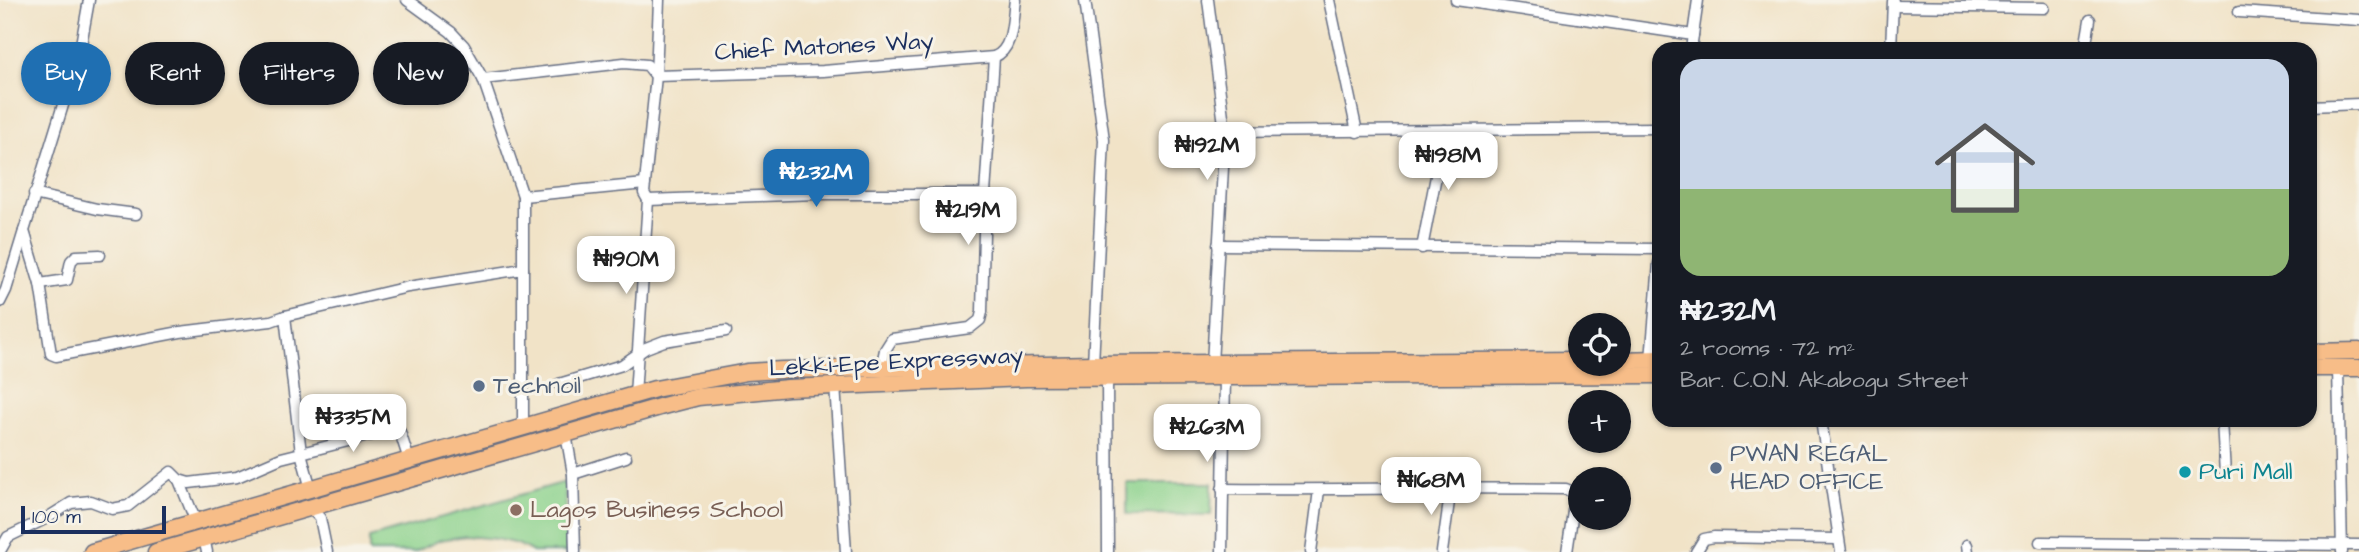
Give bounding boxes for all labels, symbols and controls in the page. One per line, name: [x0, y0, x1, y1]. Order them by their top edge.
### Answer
street label: Chief Matones Way: [714, 24, 934, 71]
chip: Buy: [21, 42, 111, 105]
chip: Rent: [125, 42, 225, 105]
chip: Filters: [239, 42, 359, 105]
chip: New: [373, 42, 469, 105]
icon: home: [1922, 105, 2048, 231]
pin: ₦192M: [1158, 122, 1256, 182]
text: ₦192M: [1175, 129, 1239, 161]
pin: ₦198M: [1399, 132, 1497, 192]
text: ₦198M: [1415, 139, 1481, 171]
pin: ₦232M: [767, 150, 865, 209]
text: ₦232M: [779, 156, 853, 188]
pin: ₦219M: [919, 188, 1017, 247]
text: ₦219M: [936, 194, 1000, 226]
pin: ₦190M: [577, 236, 675, 296]
text: ₦190M: [593, 243, 659, 275]
text: ₦232M: [1680, 290, 1776, 332]
map controls: [1568, 313, 1631, 530]
button: locate: [1568, 313, 1631, 376]
text: 2 rooms · 72 m²: [1680, 332, 1855, 364]
street label: Lekki-Epe Expressway: [768, 338, 1024, 387]
text: Bar. C.O.N. Akabogu Street: [1680, 364, 1968, 396]
place label: Technoil: [493, 369, 581, 403]
marker: Technoil: [471, 378, 487, 394]
button: +: [1568, 390, 1631, 453]
pin: ₦335M: [304, 394, 402, 454]
text: ₦335M: [315, 401, 391, 433]
pin: ₦263M: [1158, 405, 1256, 464]
text: ₦263M: [1170, 411, 1244, 443]
place label: PWAN REGAL HEAD OFFICE: [1730, 437, 1888, 499]
place label: Puri Mall: [2199, 455, 2293, 489]
pin: ₦168M: [1382, 458, 1480, 517]
marker: PWAN REGAL HEAD OFFICE: [1708, 460, 1724, 476]
text: ₦168M: [1397, 464, 1465, 496]
marker: Puri Mall: [2177, 464, 2193, 480]
button: −: [1568, 467, 1631, 530]
place label: Lagos Business School: [530, 493, 783, 528]
marker: Lagos Business School: [508, 502, 524, 518]
scale bar: [21, 503, 166, 535]
text: 100 m: [32, 504, 81, 531]

